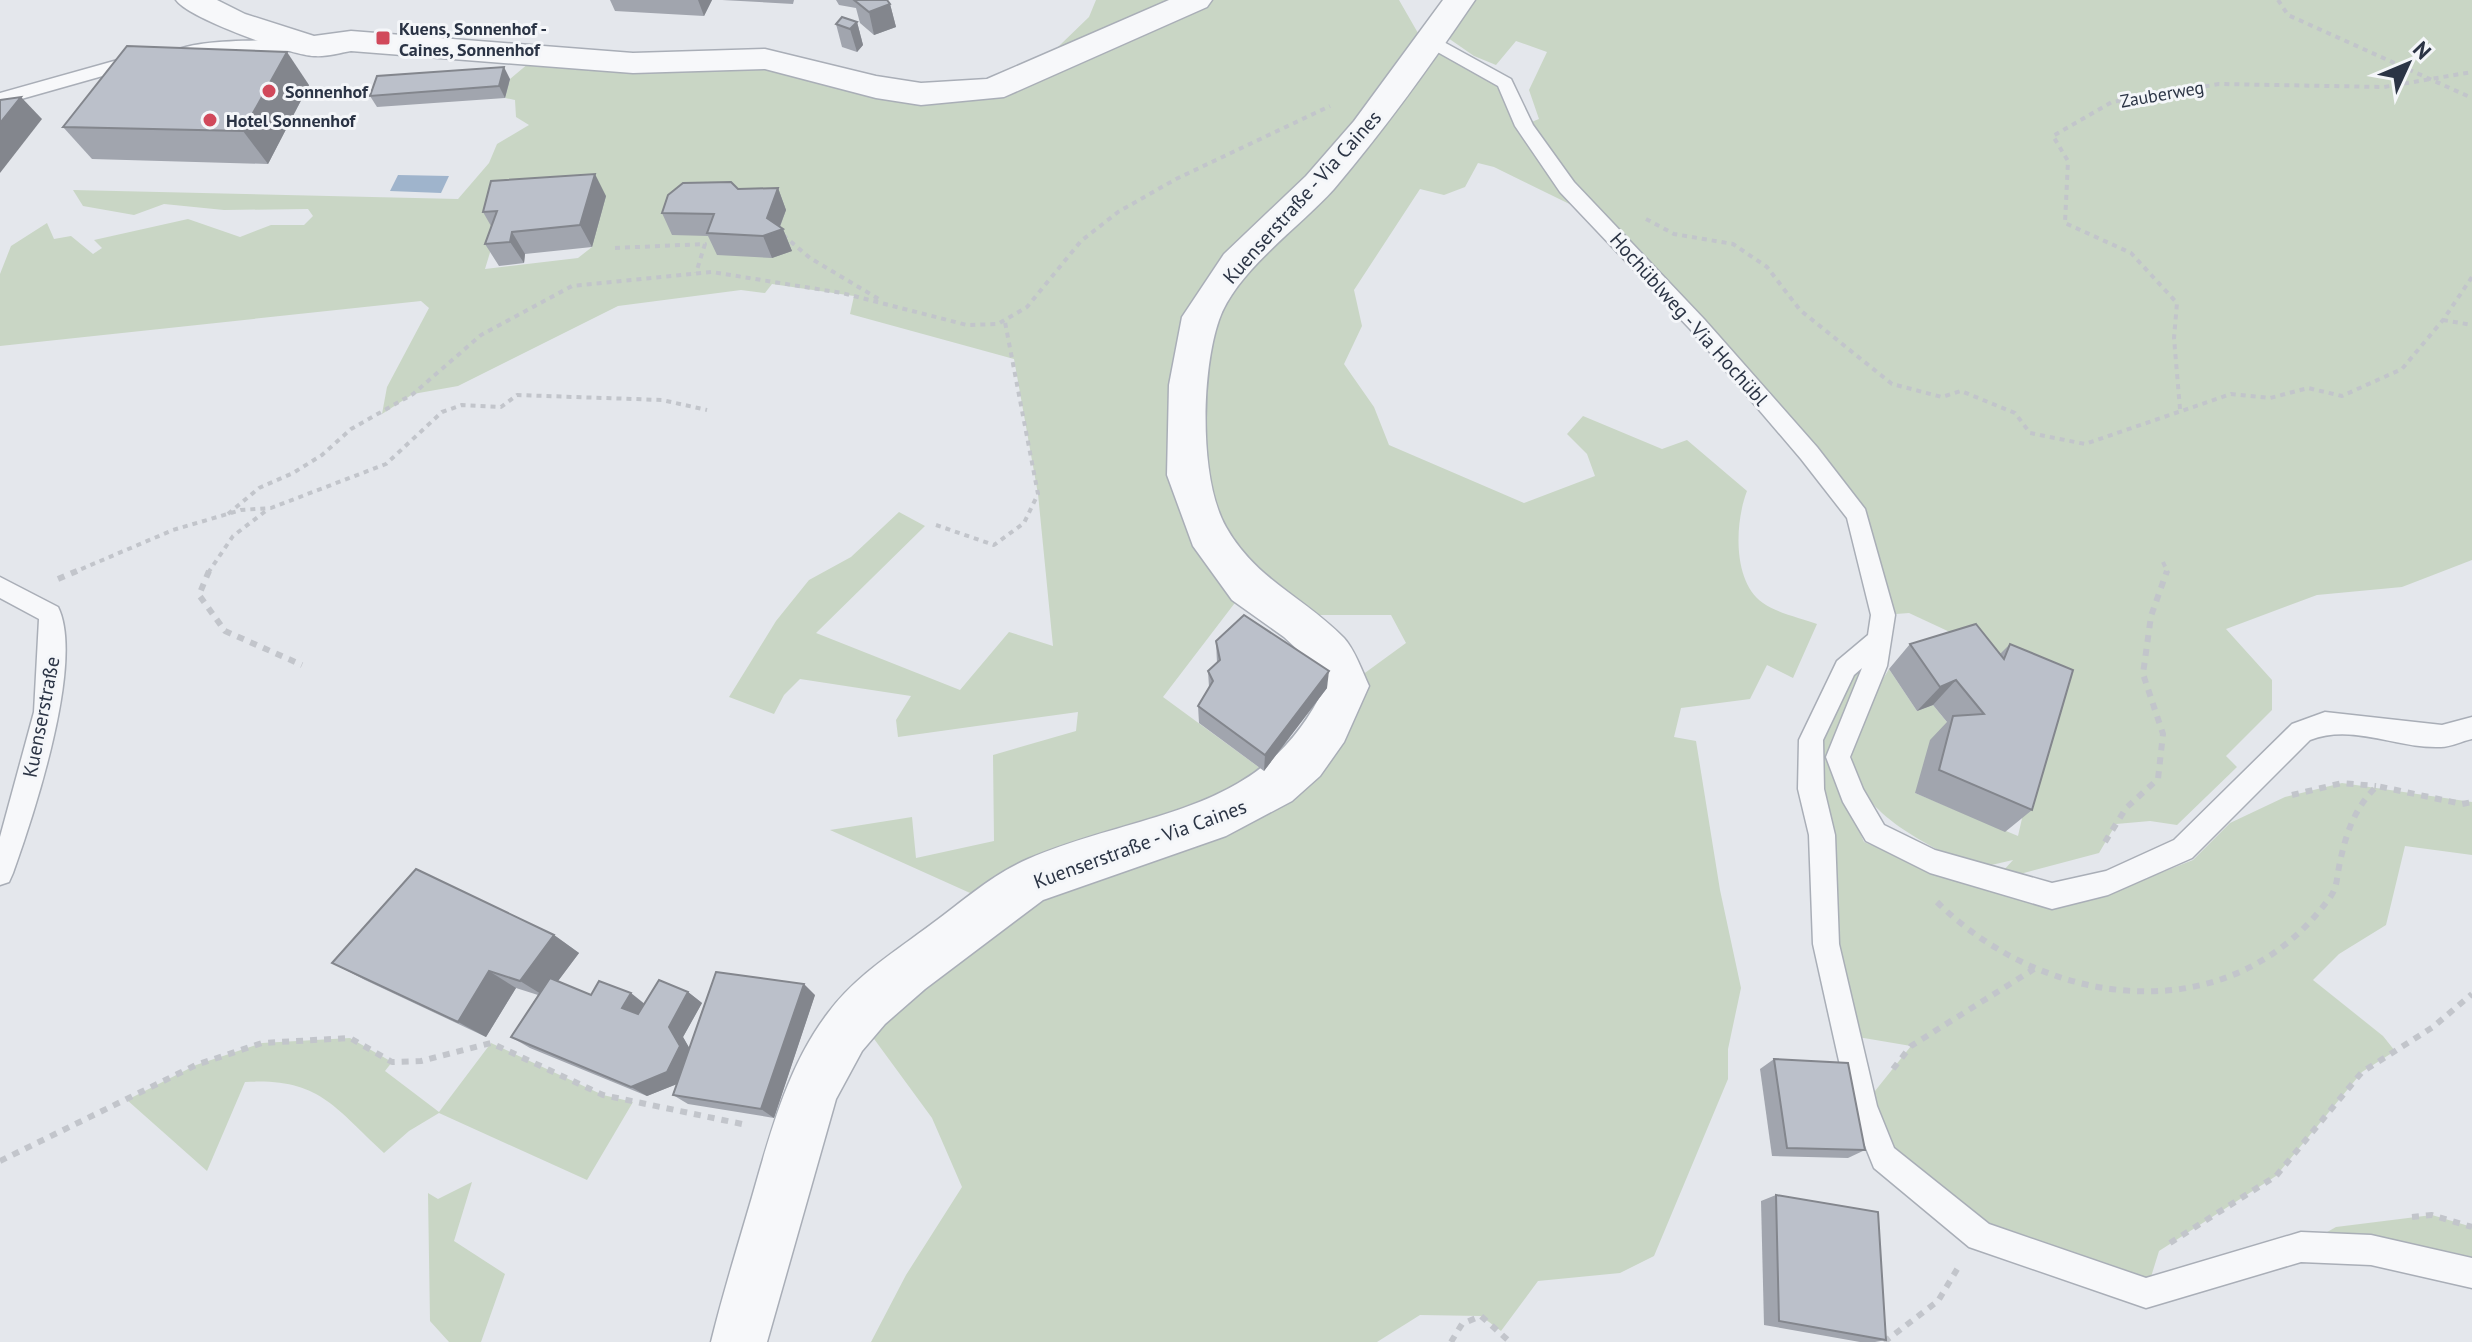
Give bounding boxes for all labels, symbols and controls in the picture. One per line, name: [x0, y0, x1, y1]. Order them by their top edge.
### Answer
place label: Kuens, Sonnenhof - Caines, Sonnenhof: [399, 17, 547, 61]
north arrow: [2368, 24, 2448, 104]
marker: Kuens, Sonnenhof - Caines, Sonnenhof: [374, 29, 392, 47]
text: N: [2407, 35, 2437, 65]
street label: Zauberweg: [2118, 75, 2206, 113]
place label: Sonnenhof: [285, 80, 369, 103]
marker: Sonnenhof: [260, 82, 278, 100]
street label: Kuenserstraße - Via Caines: [1217, 105, 1387, 289]
place label: Hotel Sonnenhof: [226, 109, 357, 132]
marker: Hotel Sonnenhof: [201, 111, 219, 129]
street label: Hochüblweg - Via Hochübl: [1604, 227, 1774, 411]
street label: Kuenserstraße: [17, 654, 65, 780]
street label: Kuenserstraße - Via Caines: [1030, 793, 1250, 895]

